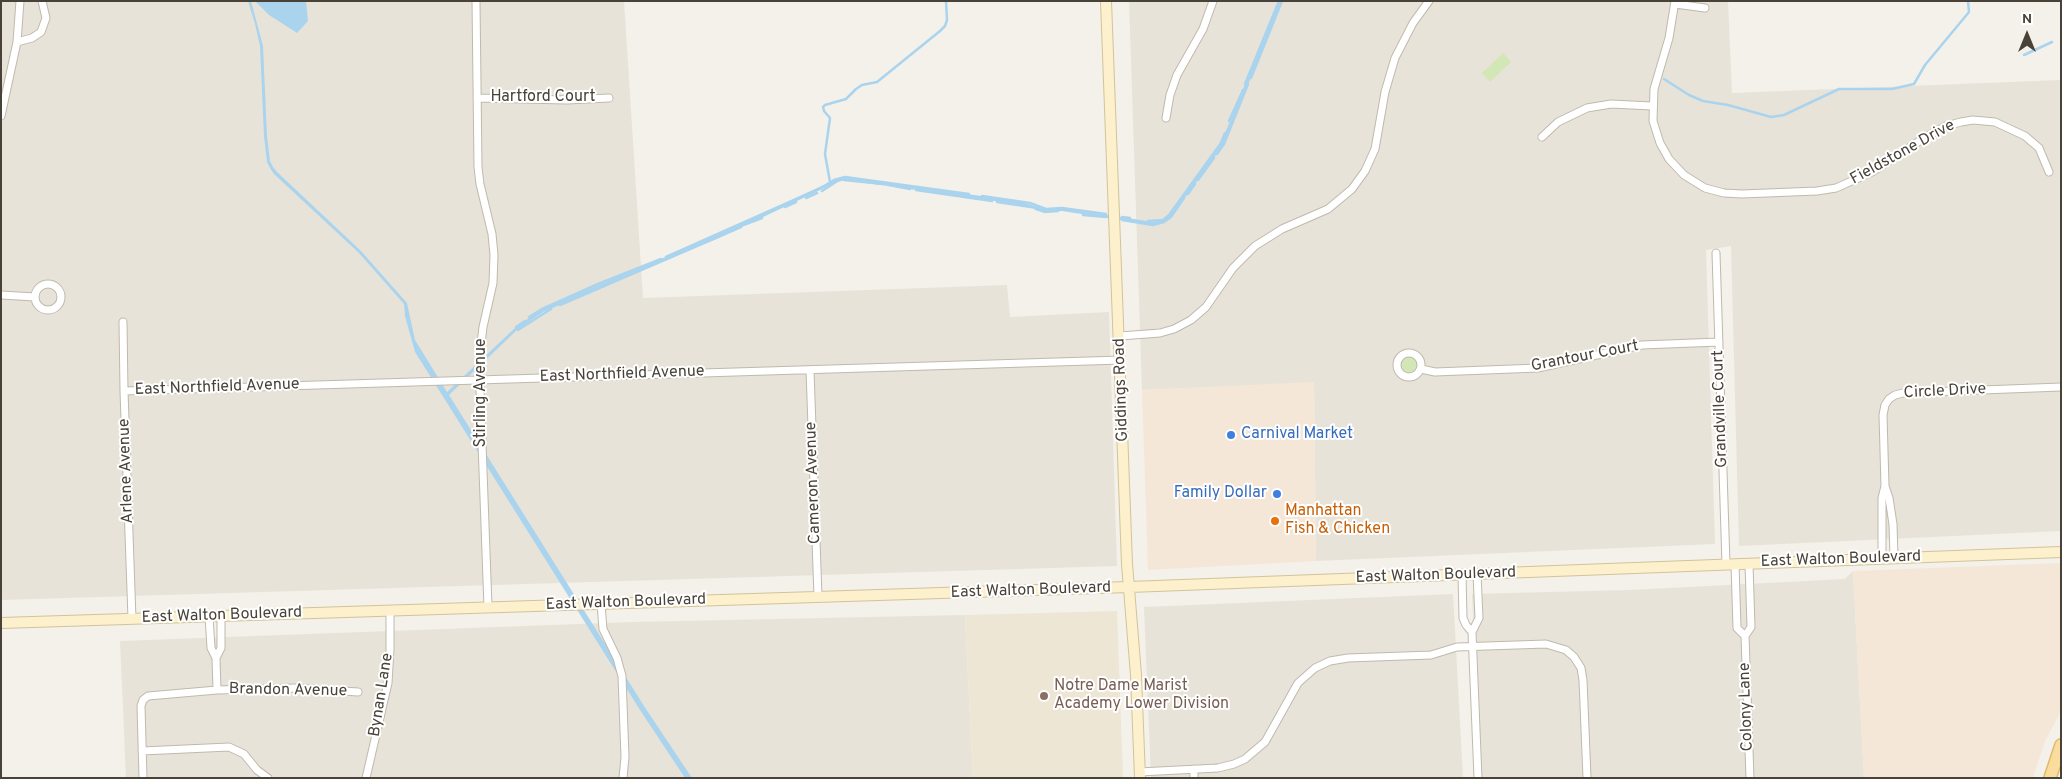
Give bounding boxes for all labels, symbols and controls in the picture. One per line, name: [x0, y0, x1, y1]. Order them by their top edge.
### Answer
north arrow: [2002, 10, 2052, 60]
text: N: [2022, 11, 2032, 28]
street label: Hartford Court: [490, 88, 596, 108]
street label: Fieldstone Drive: [1847, 116, 1959, 190]
street label: Grantour Court: [1530, 337, 1640, 377]
street label: Stirling Avenue: [472, 338, 492, 448]
street label: Giddings Road: [1111, 338, 1133, 442]
street label: Grandville Court: [1709, 350, 1733, 468]
street label: East Northfield Avenue: [539, 363, 705, 387]
street label: East Northfield Avenue: [134, 376, 300, 400]
street label: Circle Drive: [1903, 380, 1987, 404]
street label: Arlene Avenue: [116, 418, 138, 524]
street label: Cameron Avenue: [802, 421, 826, 545]
place label: Carnival Market: [1241, 425, 1353, 445]
marker: Carnival Market: [1225, 429, 1237, 441]
place label: Family Dollar: [1174, 484, 1267, 504]
marker: Family Dollar: [1271, 488, 1283, 500]
place label: Manhattan Fish & Chicken: [1285, 502, 1390, 540]
marker: Manhattan Fish & Chicken: [1269, 515, 1281, 527]
street label: East Walton Boulevard: [1760, 548, 1922, 572]
street label: East Walton Boulevard: [1355, 564, 1517, 588]
street label: East Walton Boulevard: [950, 579, 1112, 603]
street label: East Walton Boulevard: [545, 591, 707, 615]
street label: East Walton Boulevard: [141, 604, 303, 628]
street label: Bynan Lane: [366, 652, 398, 738]
street label: Colony Lane: [1736, 662, 1758, 752]
place label: Notre Dame Marist Academy Lower Division: [1054, 677, 1229, 715]
street label: Brandon Avenue: [229, 680, 347, 702]
marker: Notre Dame Marist Academy Lower Division: [1038, 690, 1050, 702]

